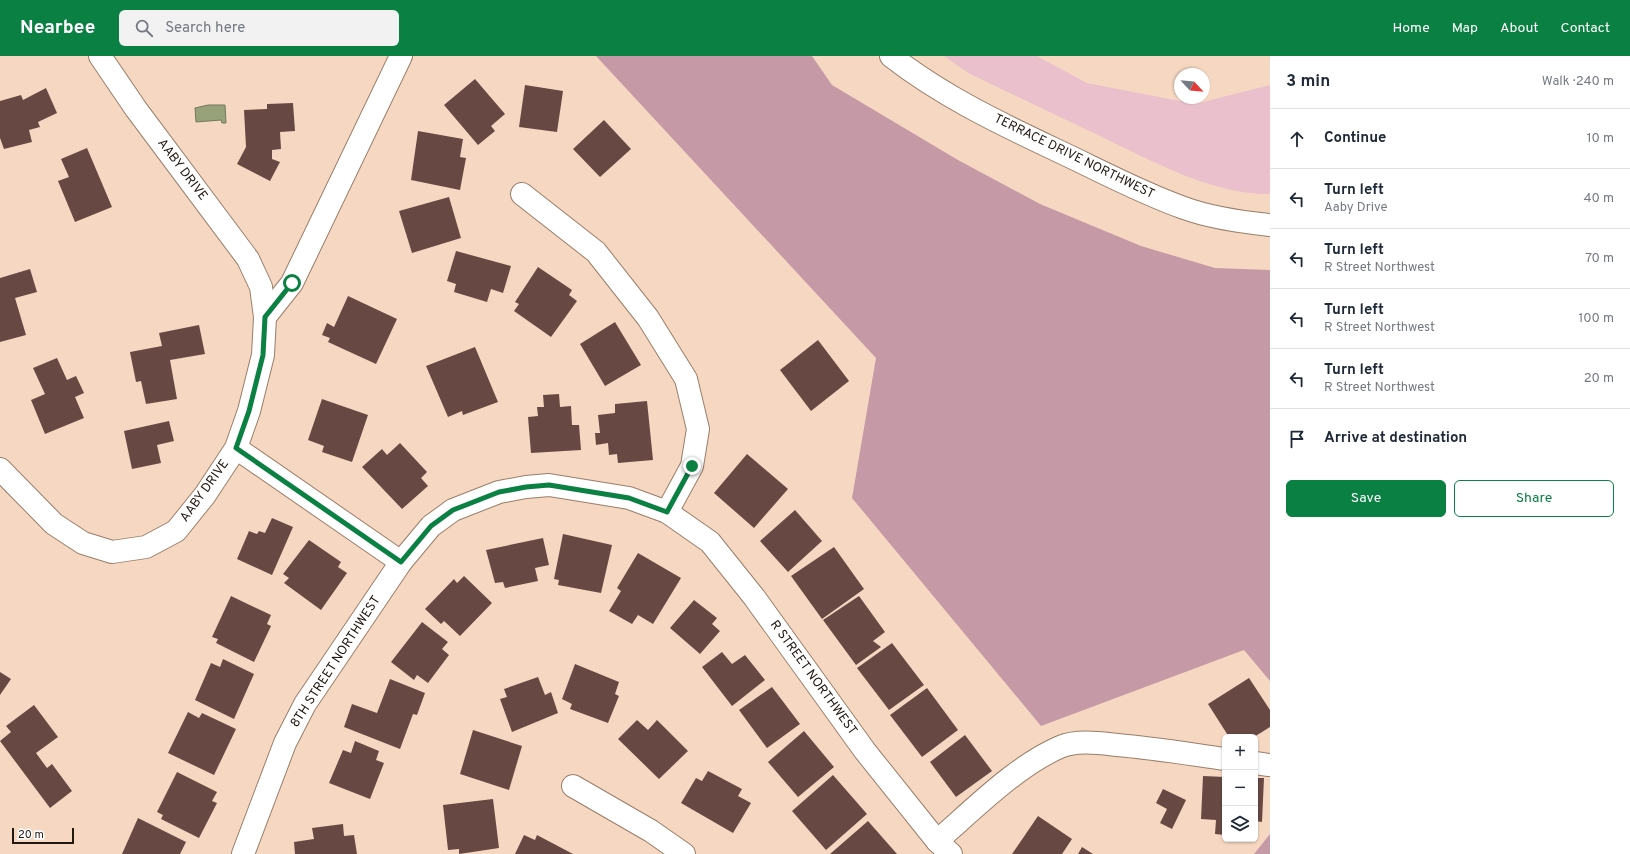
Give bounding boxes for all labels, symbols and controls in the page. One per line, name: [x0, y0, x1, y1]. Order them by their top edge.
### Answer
search box: [119, 10, 399, 46]
text: Nearbee: [20, 16, 95, 40]
icon: search: [133, 17, 155, 39]
text: Search here: [165, 19, 245, 38]
text: Home: [1393, 20, 1430, 37]
text: Map: [1452, 20, 1478, 37]
text: About: [1500, 20, 1539, 37]
text: Contact: [1561, 20, 1610, 37]
north arrow: [1174, 68, 1210, 104]
text: 3 min: [1286, 71, 1330, 93]
text: Walk · 240 m: [1542, 74, 1614, 90]
street label: TERRACE DRIVE NORTHWEST: [991, 111, 1157, 203]
icon: ahead: [1286, 128, 1308, 150]
text: Continue: [1324, 129, 1386, 148]
text: 10 m: [1587, 131, 1614, 147]
street label: AABY DRIVE: [154, 136, 210, 204]
text: Turn left: [1324, 181, 1384, 200]
icon: left: [1286, 188, 1308, 210]
text: 40 m: [1584, 191, 1614, 207]
text: Aaby Drive: [1324, 200, 1388, 216]
text: Turn left: [1324, 241, 1384, 260]
icon: left: [1286, 248, 1308, 270]
text: 70 m: [1585, 251, 1614, 267]
text: R Street Northwest: [1324, 260, 1435, 276]
route start: [283, 274, 301, 292]
text: Turn left: [1324, 301, 1384, 320]
icon: left: [1286, 308, 1308, 330]
text: 100 m: [1578, 311, 1614, 327]
text: R Street Northwest: [1324, 320, 1435, 336]
text: Turn left: [1324, 361, 1384, 380]
icon: left: [1286, 368, 1308, 390]
text: 20 m: [1584, 371, 1614, 387]
text: R Street Northwest: [1324, 380, 1435, 396]
icon: arrive: [1286, 428, 1308, 450]
text: Arrive at destination: [1324, 429, 1467, 448]
street label: AABY DRIVE: [177, 457, 233, 525]
route end: [683, 457, 701, 475]
button: Save: [1286, 480, 1446, 517]
button: Share: [1454, 480, 1614, 517]
street label: 8TH STREET NORTHWEST: [287, 593, 385, 731]
street label: R STREET NORTHWEST: [766, 617, 860, 739]
map controls: [1222, 734, 1258, 842]
button: +: [1222, 734, 1258, 770]
button: −: [1222, 770, 1258, 806]
button: layers: [1222, 806, 1258, 842]
scale bar: [12, 826, 74, 845]
text: 20 m: [18, 828, 44, 842]

